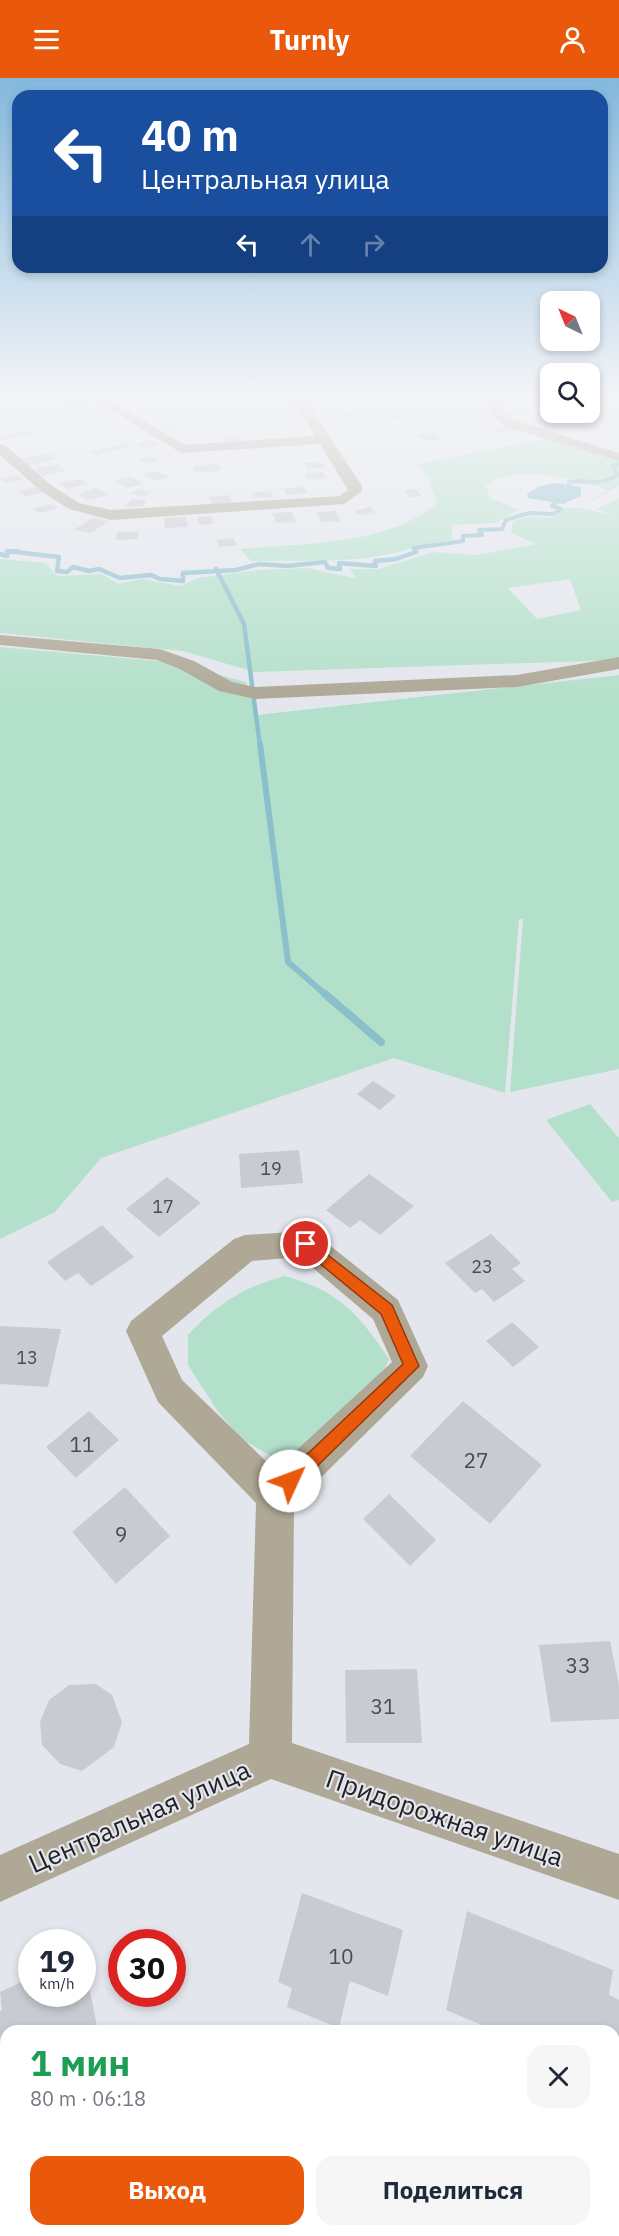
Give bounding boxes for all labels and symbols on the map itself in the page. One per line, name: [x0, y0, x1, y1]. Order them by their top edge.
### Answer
north arrow: [540, 291, 600, 351]
house number: 19: [260, 1157, 282, 1180]
house number: 17: [152, 1195, 174, 1218]
pin: [280, 1218, 331, 1269]
house number: 23: [471, 1255, 493, 1278]
house number: 13: [16, 1346, 38, 1369]
house number: 11: [69, 1430, 95, 1458]
house number: 27: [463, 1446, 489, 1474]
position arrow: [258, 1449, 322, 1513]
house number: 9: [115, 1520, 127, 1548]
house number: 33: [565, 1651, 591, 1679]
house number: 31: [370, 1692, 396, 1720]
street label: Центральная улица: [23, 1752, 255, 1880]
street label: Придорожная улица: [322, 1760, 568, 1874]
speed limit sign: 30: [108, 1929, 186, 2007]
house number: 10: [328, 1942, 354, 1970]

